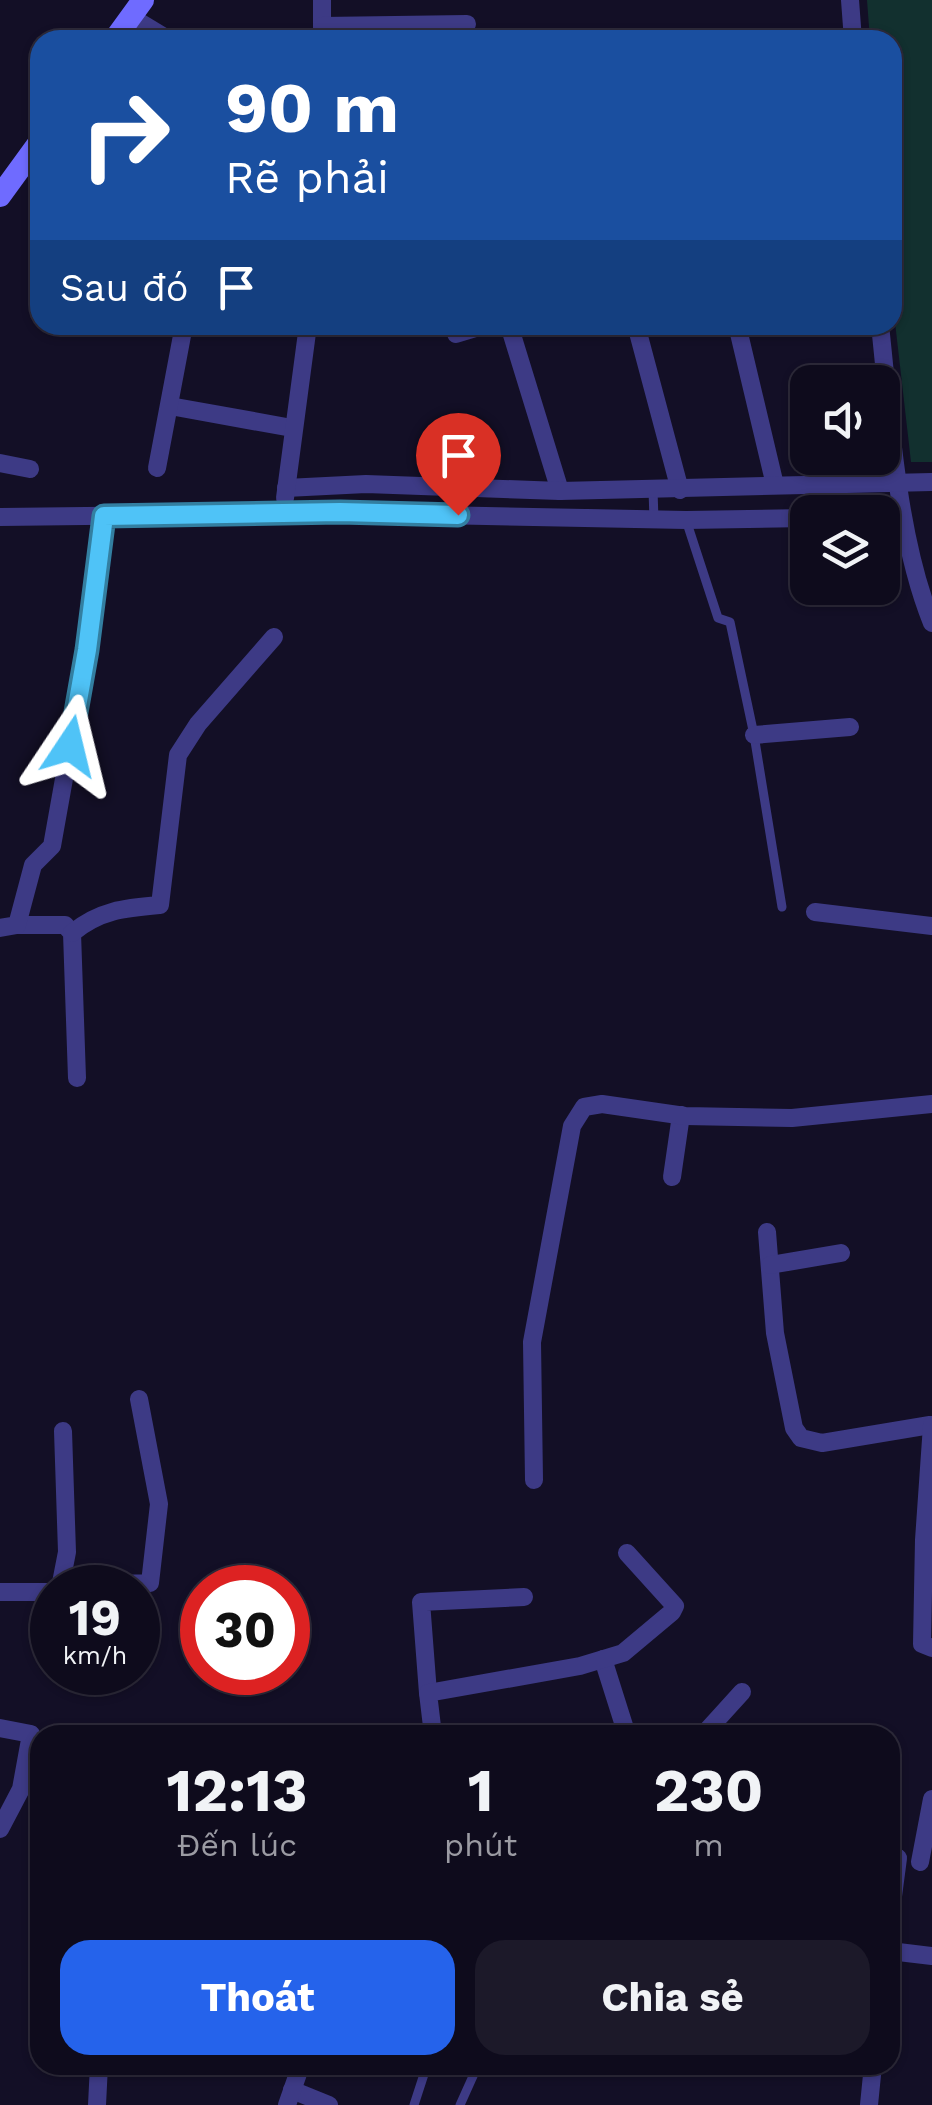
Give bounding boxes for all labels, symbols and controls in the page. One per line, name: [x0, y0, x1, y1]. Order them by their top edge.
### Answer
text: 90 m: [225, 67, 399, 149]
icon: right: [60, 70, 190, 200]
text: Rẽ phải: [225, 151, 389, 204]
icon: arrive: [209, 260, 264, 315]
text: Sau đó: [60, 266, 189, 310]
map controls: [790, 365, 900, 605]
button: sound: [790, 365, 900, 475]
pin: [416, 413, 501, 516]
icon: arrive: [431, 428, 486, 483]
button: layers: [790, 495, 900, 605]
position arrow: [18, 694, 122, 798]
speed limit sign: 30: [180, 1565, 310, 1695]
text: 19: [69, 1588, 121, 1647]
text: km/h: [63, 1641, 127, 1670]
text: 12:13: [166, 1755, 308, 1826]
text: 1: [468, 1755, 494, 1826]
text: 230: [654, 1755, 764, 1826]
text: Đến lúc: [177, 1826, 297, 1864]
text: phút: [444, 1826, 517, 1864]
text: m: [693, 1826, 724, 1864]
button: Thoát: [60, 1940, 455, 2055]
button: Chia sẻ: [475, 1940, 870, 2055]

